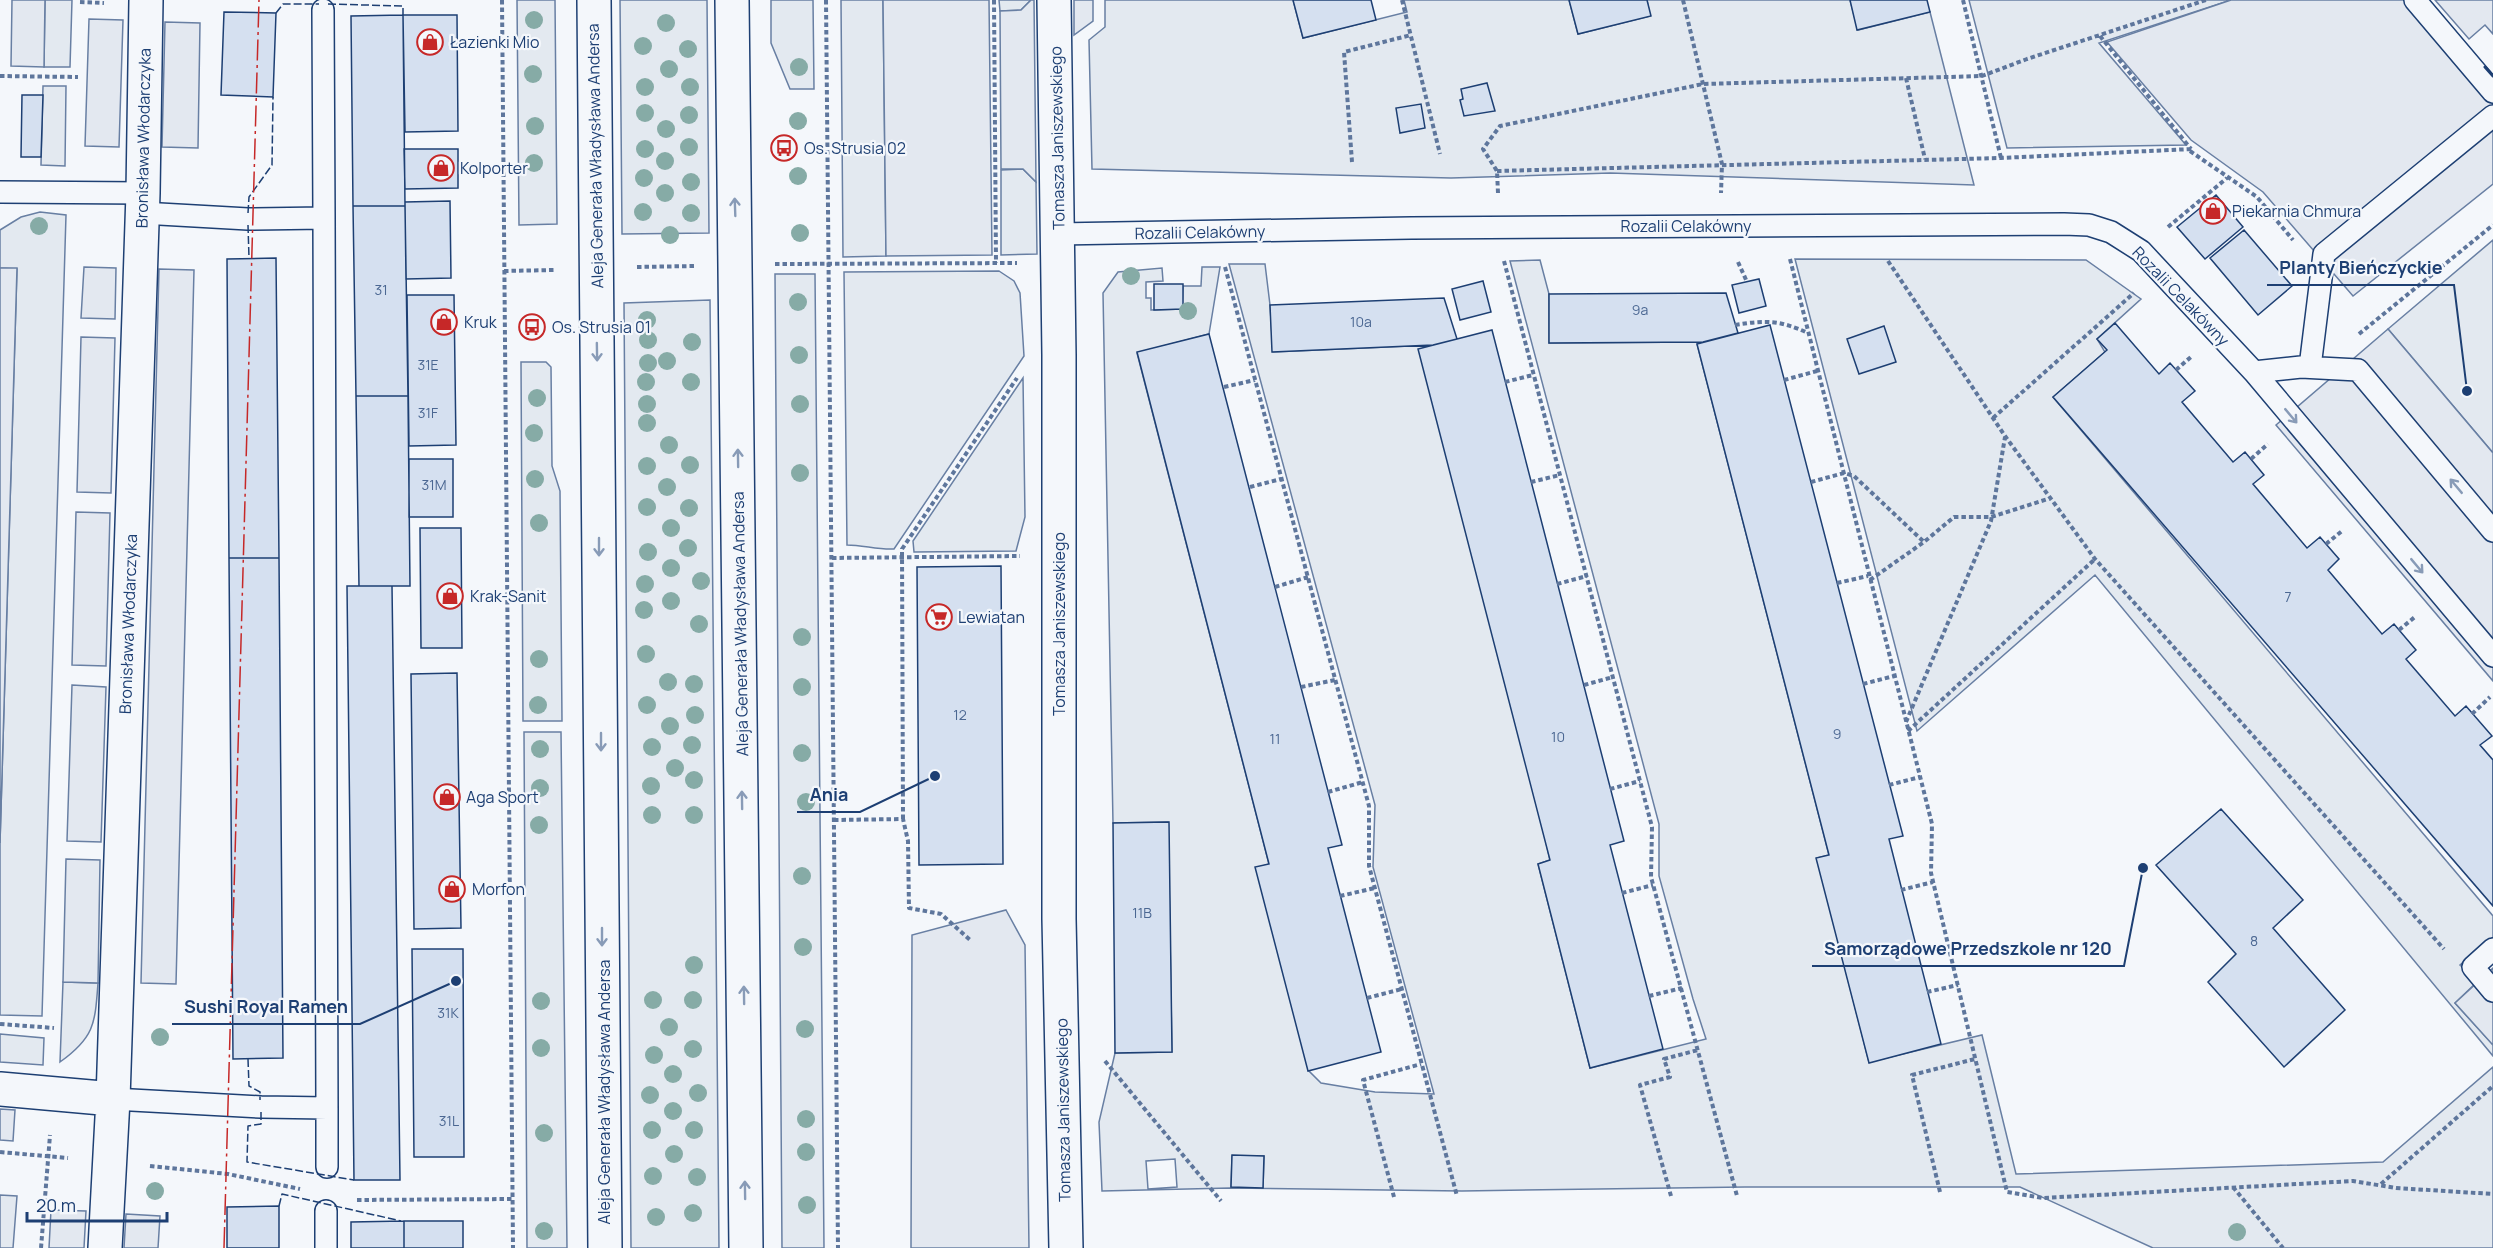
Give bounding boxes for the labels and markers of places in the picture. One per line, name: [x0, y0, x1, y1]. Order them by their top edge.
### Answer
shop icon: Łazienki Mio: [415, 27, 445, 57]
place label: Łazienki Mio: [450, 31, 540, 53]
bus stop icon: Os. Strusia 02: [769, 133, 799, 163]
place label: Os. Strusia 02: [804, 137, 906, 159]
shop icon: Kolporter: [426, 153, 456, 183]
place label: Kolporter: [460, 157, 528, 179]
shop icon: Piekarnia Chmura: [2198, 196, 2228, 226]
place label: Piekarnia Chmura: [2232, 200, 2361, 222]
callout: Planty Bieńczyckie: [2267, 249, 2454, 285]
shop icon: Kruk: [429, 307, 459, 337]
place label: Kruk: [464, 311, 498, 333]
bus stop icon: Os. Strusia 01: [517, 312, 547, 342]
place label: Os. Strusia 01: [552, 316, 651, 338]
shop icon: Krak-Sanit: [435, 581, 465, 611]
place label: Krak-Sanit: [470, 585, 546, 607]
supermarket icon: Lewiatan: [924, 602, 954, 632]
place label: Lewiatan: [958, 606, 1025, 628]
callout: Ania: [797, 776, 860, 812]
shop icon: Aga Sport: [432, 782, 462, 812]
place label: Aga Sport: [466, 786, 539, 808]
shop icon: Morfon: [437, 874, 467, 904]
place label: Morfon: [472, 878, 525, 900]
callout: Samorządowe Przedszkole nr 120: [1812, 930, 2124, 966]
callout: Sushi Royal Ramen: [172, 988, 360, 1024]

